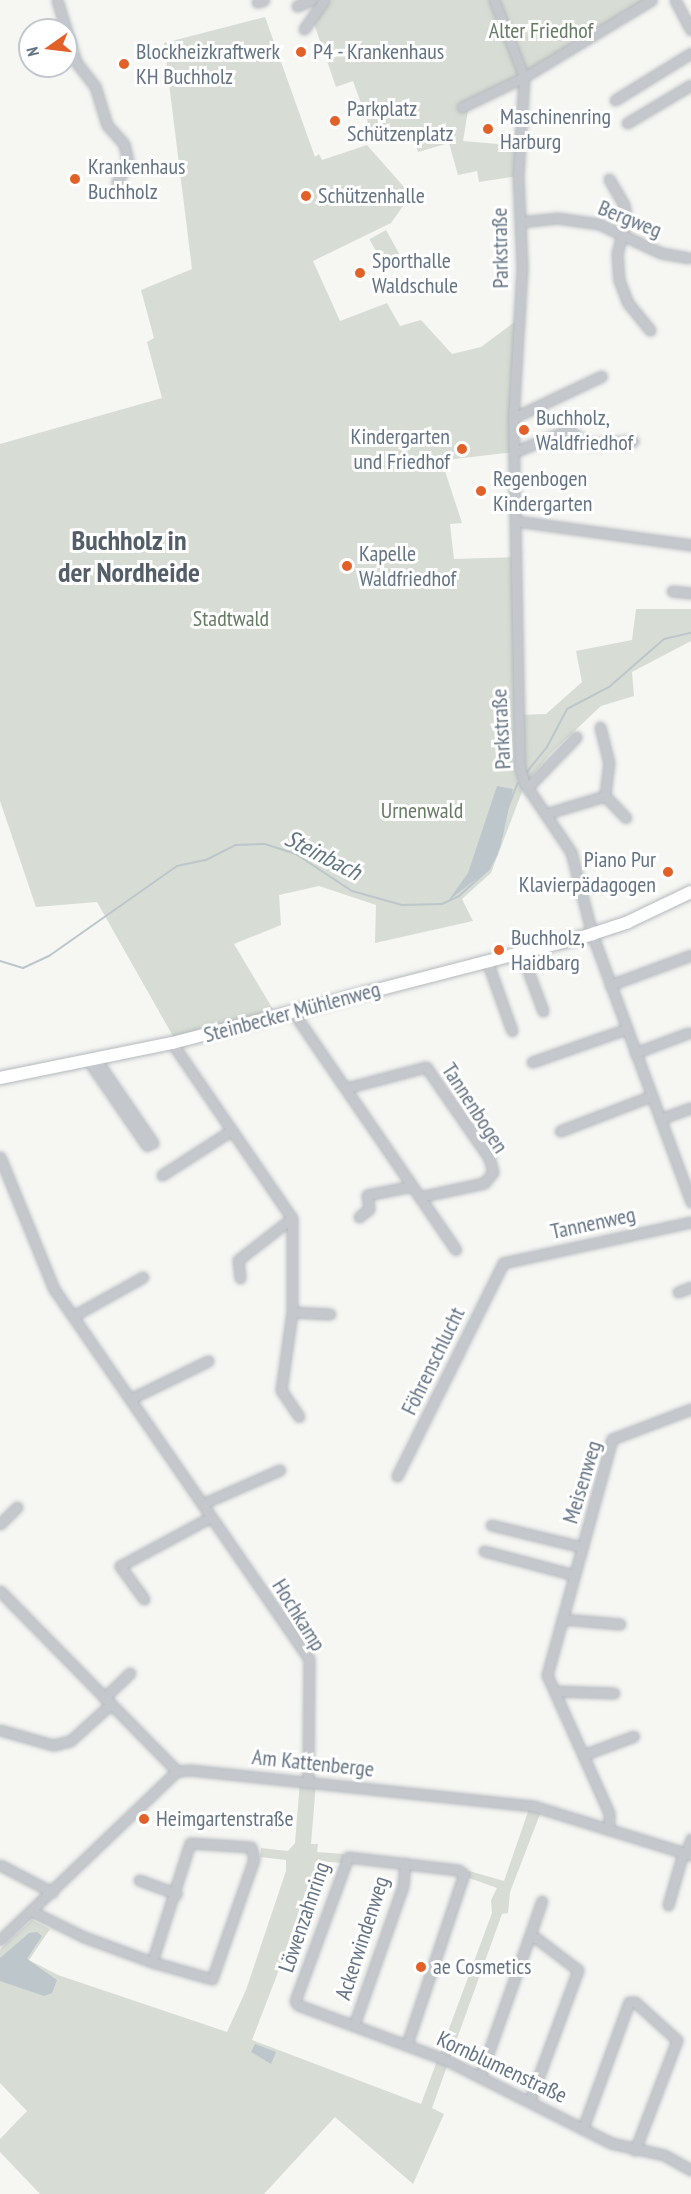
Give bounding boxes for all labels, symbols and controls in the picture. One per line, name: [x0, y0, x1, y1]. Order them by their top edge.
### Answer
north arrow: [18, 18, 78, 78]
park label: Alter Friedhof: [489, 18, 593, 44]
place label: Blockheizkraftwerk KH Buchholz: [136, 38, 280, 90]
place label: P4 - Krankenhaus: [313, 39, 446, 65]
text: N: [22, 45, 43, 58]
marker: P4 - Krankenhaus: [294, 45, 308, 59]
marker: Blockheizkraftwerk KH Buchholz: [117, 57, 131, 71]
place label: Parkplatz Schützenplatz: [347, 95, 453, 146]
place label: Maschinenring Harburg: [500, 103, 611, 154]
marker: Parkplatz Schützenplatz: [328, 114, 342, 128]
marker: Maschinenring Harburg: [481, 122, 495, 136]
place label: Krankenhaus Buchholz: [88, 153, 185, 204]
marker: Krankenhaus Buchholz: [66, 170, 84, 188]
place label: Schützenhalle: [318, 183, 425, 209]
marker: Schützenhalle: [299, 189, 313, 203]
street label: Bergweg: [594, 194, 666, 244]
street label: Parkstraße: [486, 207, 514, 289]
place label: Sporthalle Waldschule: [372, 247, 458, 298]
marker: Sporthalle Waldschule: [353, 266, 367, 280]
place label: Buchholz, Waldfriedhof: [536, 404, 633, 456]
place label: Kindergarten und Friedhof: [351, 423, 450, 475]
marker: Buchholz, Waldfriedhof: [517, 423, 531, 437]
marker: Kindergarten und Friedhof: [455, 442, 469, 456]
place label: Regenbogen Kindergarten: [493, 465, 592, 516]
marker: Regenbogen Kindergarten: [474, 484, 488, 498]
district label: Buchholz in der Nordheide: [58, 523, 200, 589]
place label: Kapelle Waldfriedhof: [359, 540, 456, 592]
marker: Kapelle Waldfriedhof: [340, 559, 354, 573]
park label: Stadtwald: [193, 606, 269, 632]
street label: Parkstraße: [486, 688, 516, 770]
park label: Urnenwald: [381, 798, 463, 824]
water label: Steinbach: [280, 824, 366, 886]
place label: Piano Pur Klavierpädagogen: [519, 846, 656, 897]
marker: Piano Pur Klavierpädagogen: [661, 865, 675, 879]
place label: Buchholz, Haidbarg: [511, 924, 585, 975]
marker: Buchholz, Haidbarg: [492, 943, 506, 957]
street label: Steinbecker Mühlenweg: [201, 976, 383, 1048]
street label: Tannenbogen: [436, 1058, 514, 1158]
street label: Tannenweg: [548, 1201, 638, 1245]
street label: Föhrenschlucht: [396, 1303, 470, 1419]
street label: Meisenweg: [557, 1437, 607, 1527]
street label: Hochkamp: [267, 1574, 331, 1656]
street label: Am Kattenberge: [251, 1743, 375, 1783]
place label: Heimgartenstraße: [156, 1806, 294, 1832]
marker: Heimgartenstraße: [137, 1812, 151, 1826]
street label: Löwenzahnring: [273, 1858, 335, 1976]
street label: Ackerwindenweg: [330, 1873, 394, 2003]
place label: ae Cosmetics: [433, 1954, 531, 1980]
marker: ae Cosmetics: [414, 1960, 428, 1974]
street label: Kornblumenstraße: [433, 2025, 571, 2109]

